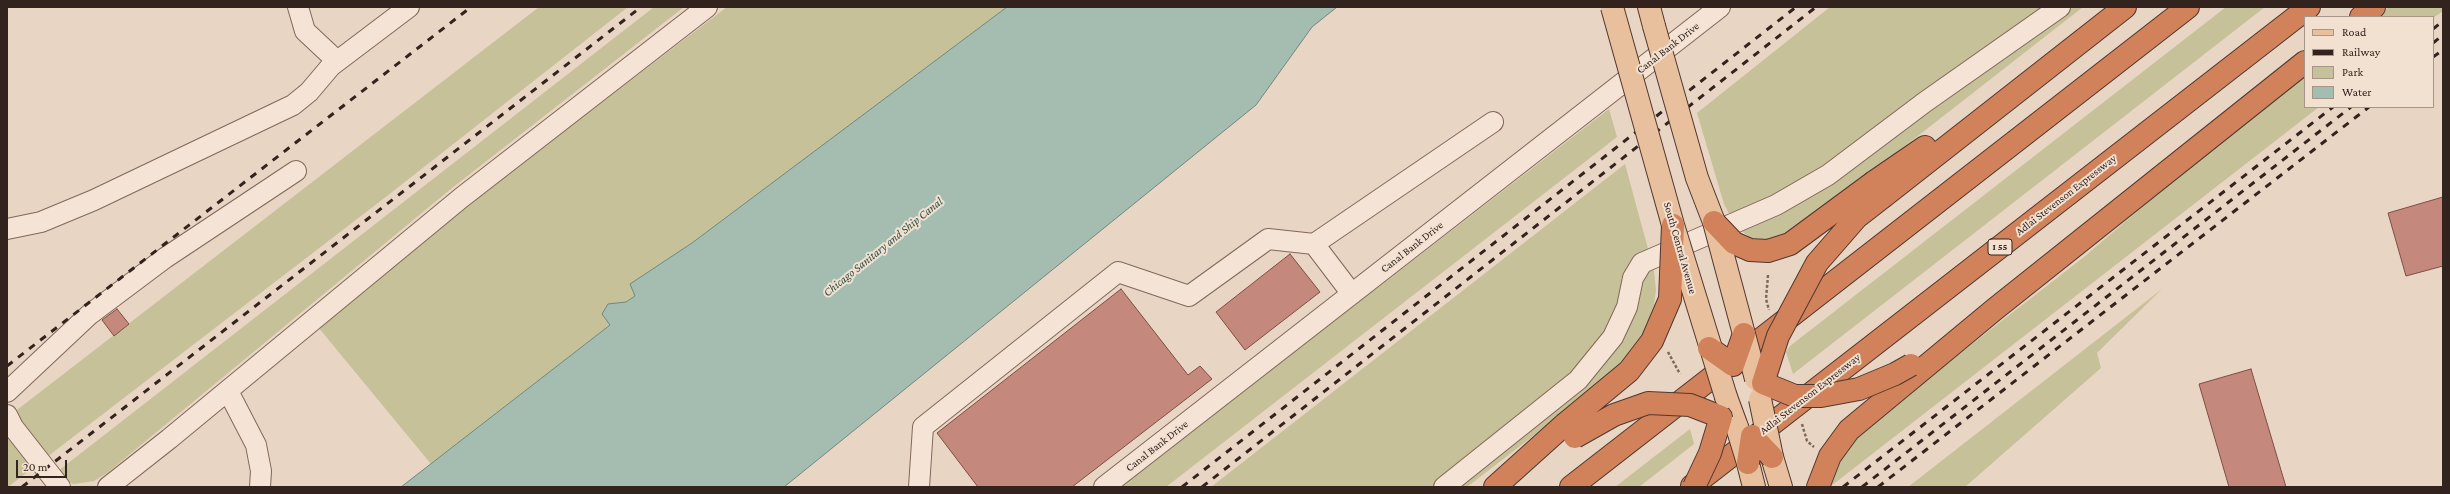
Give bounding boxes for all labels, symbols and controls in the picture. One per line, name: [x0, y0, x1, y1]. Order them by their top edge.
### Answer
legend: [2304, 16, 2434, 108]
street label: Canal Bank Drive: [1634, 19, 1702, 77]
text: Road: [2342, 25, 2366, 39]
text: Railway: [2342, 45, 2380, 59]
text: Park: [2342, 65, 2363, 79]
text: Water: [2342, 85, 2371, 99]
street label: Adlai Stevenson Expressway: [2013, 152, 2119, 238]
water label: Chicago Sanitary and Ship Canal: [820, 194, 946, 300]
street label: South Central Avenue: [1661, 201, 1699, 295]
street label: Canal Bank Drive: [1378, 218, 1446, 276]
road number: I 55: [1988, 239, 2012, 255]
street label: Adlai Stevenson Expressway: [1757, 351, 1863, 437]
street label: Canal Bank Drive: [1123, 417, 1191, 475]
scale bar: [18, 452, 69, 478]
text: 20 m: [23, 460, 47, 474]

